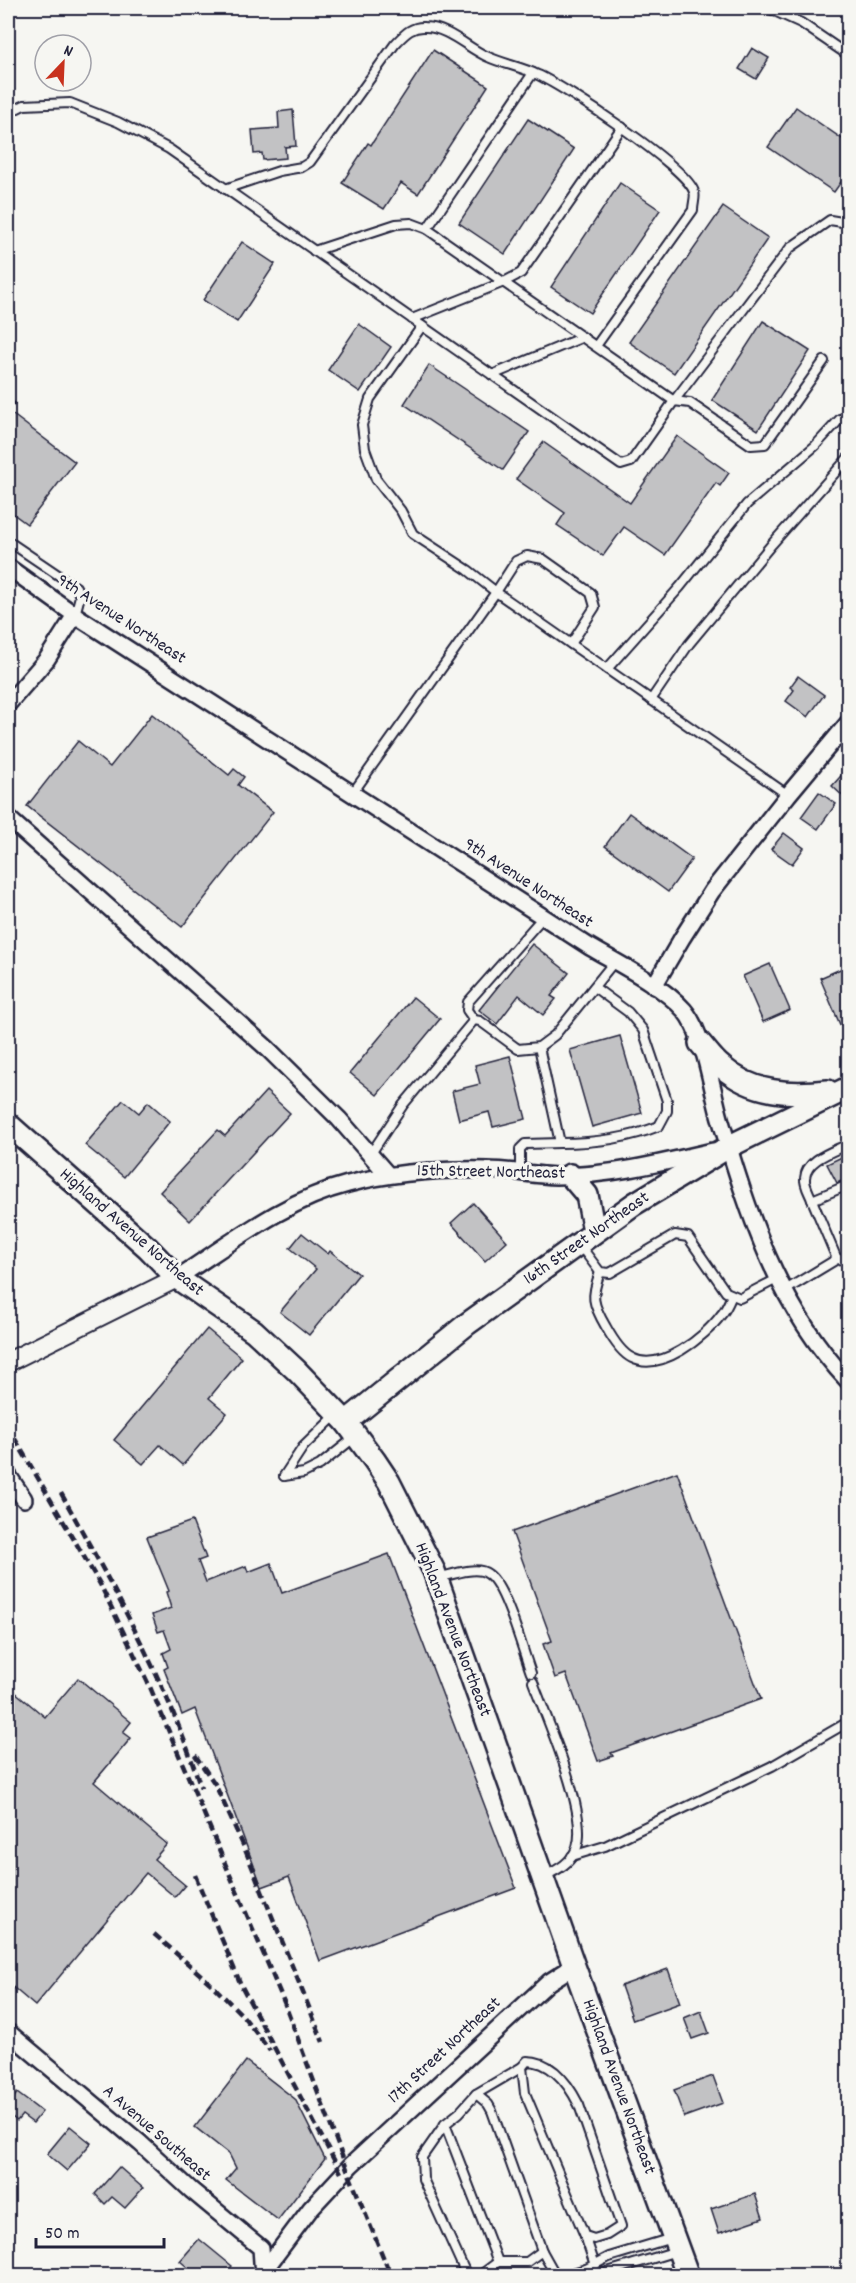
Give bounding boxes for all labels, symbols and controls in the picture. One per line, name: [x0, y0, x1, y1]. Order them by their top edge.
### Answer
north arrow: [33, 33, 93, 93]
text: N: [60, 39, 76, 64]
street label: 9th Avenue Northeast: [51, 569, 191, 671]
street label: 9th Avenue Northeast: [458, 833, 598, 935]
street label: 15th Street Northeast: [417, 1159, 566, 1187]
street label: Highland Avenue Northeast: [53, 1163, 209, 1303]
street label: 16th Street Northeast: [519, 1186, 655, 1292]
street label: Highland Avenue Northeast: [407, 1539, 497, 1721]
street label: 17th Street Northeast: [383, 1992, 507, 2110]
street label: Highland Avenue Northeast: [575, 1996, 661, 2178]
street label: A Avenue Southeast: [96, 2080, 216, 2188]
scale bar: [36, 2211, 164, 2249]
text: 50 m: [45, 2222, 80, 2247]

